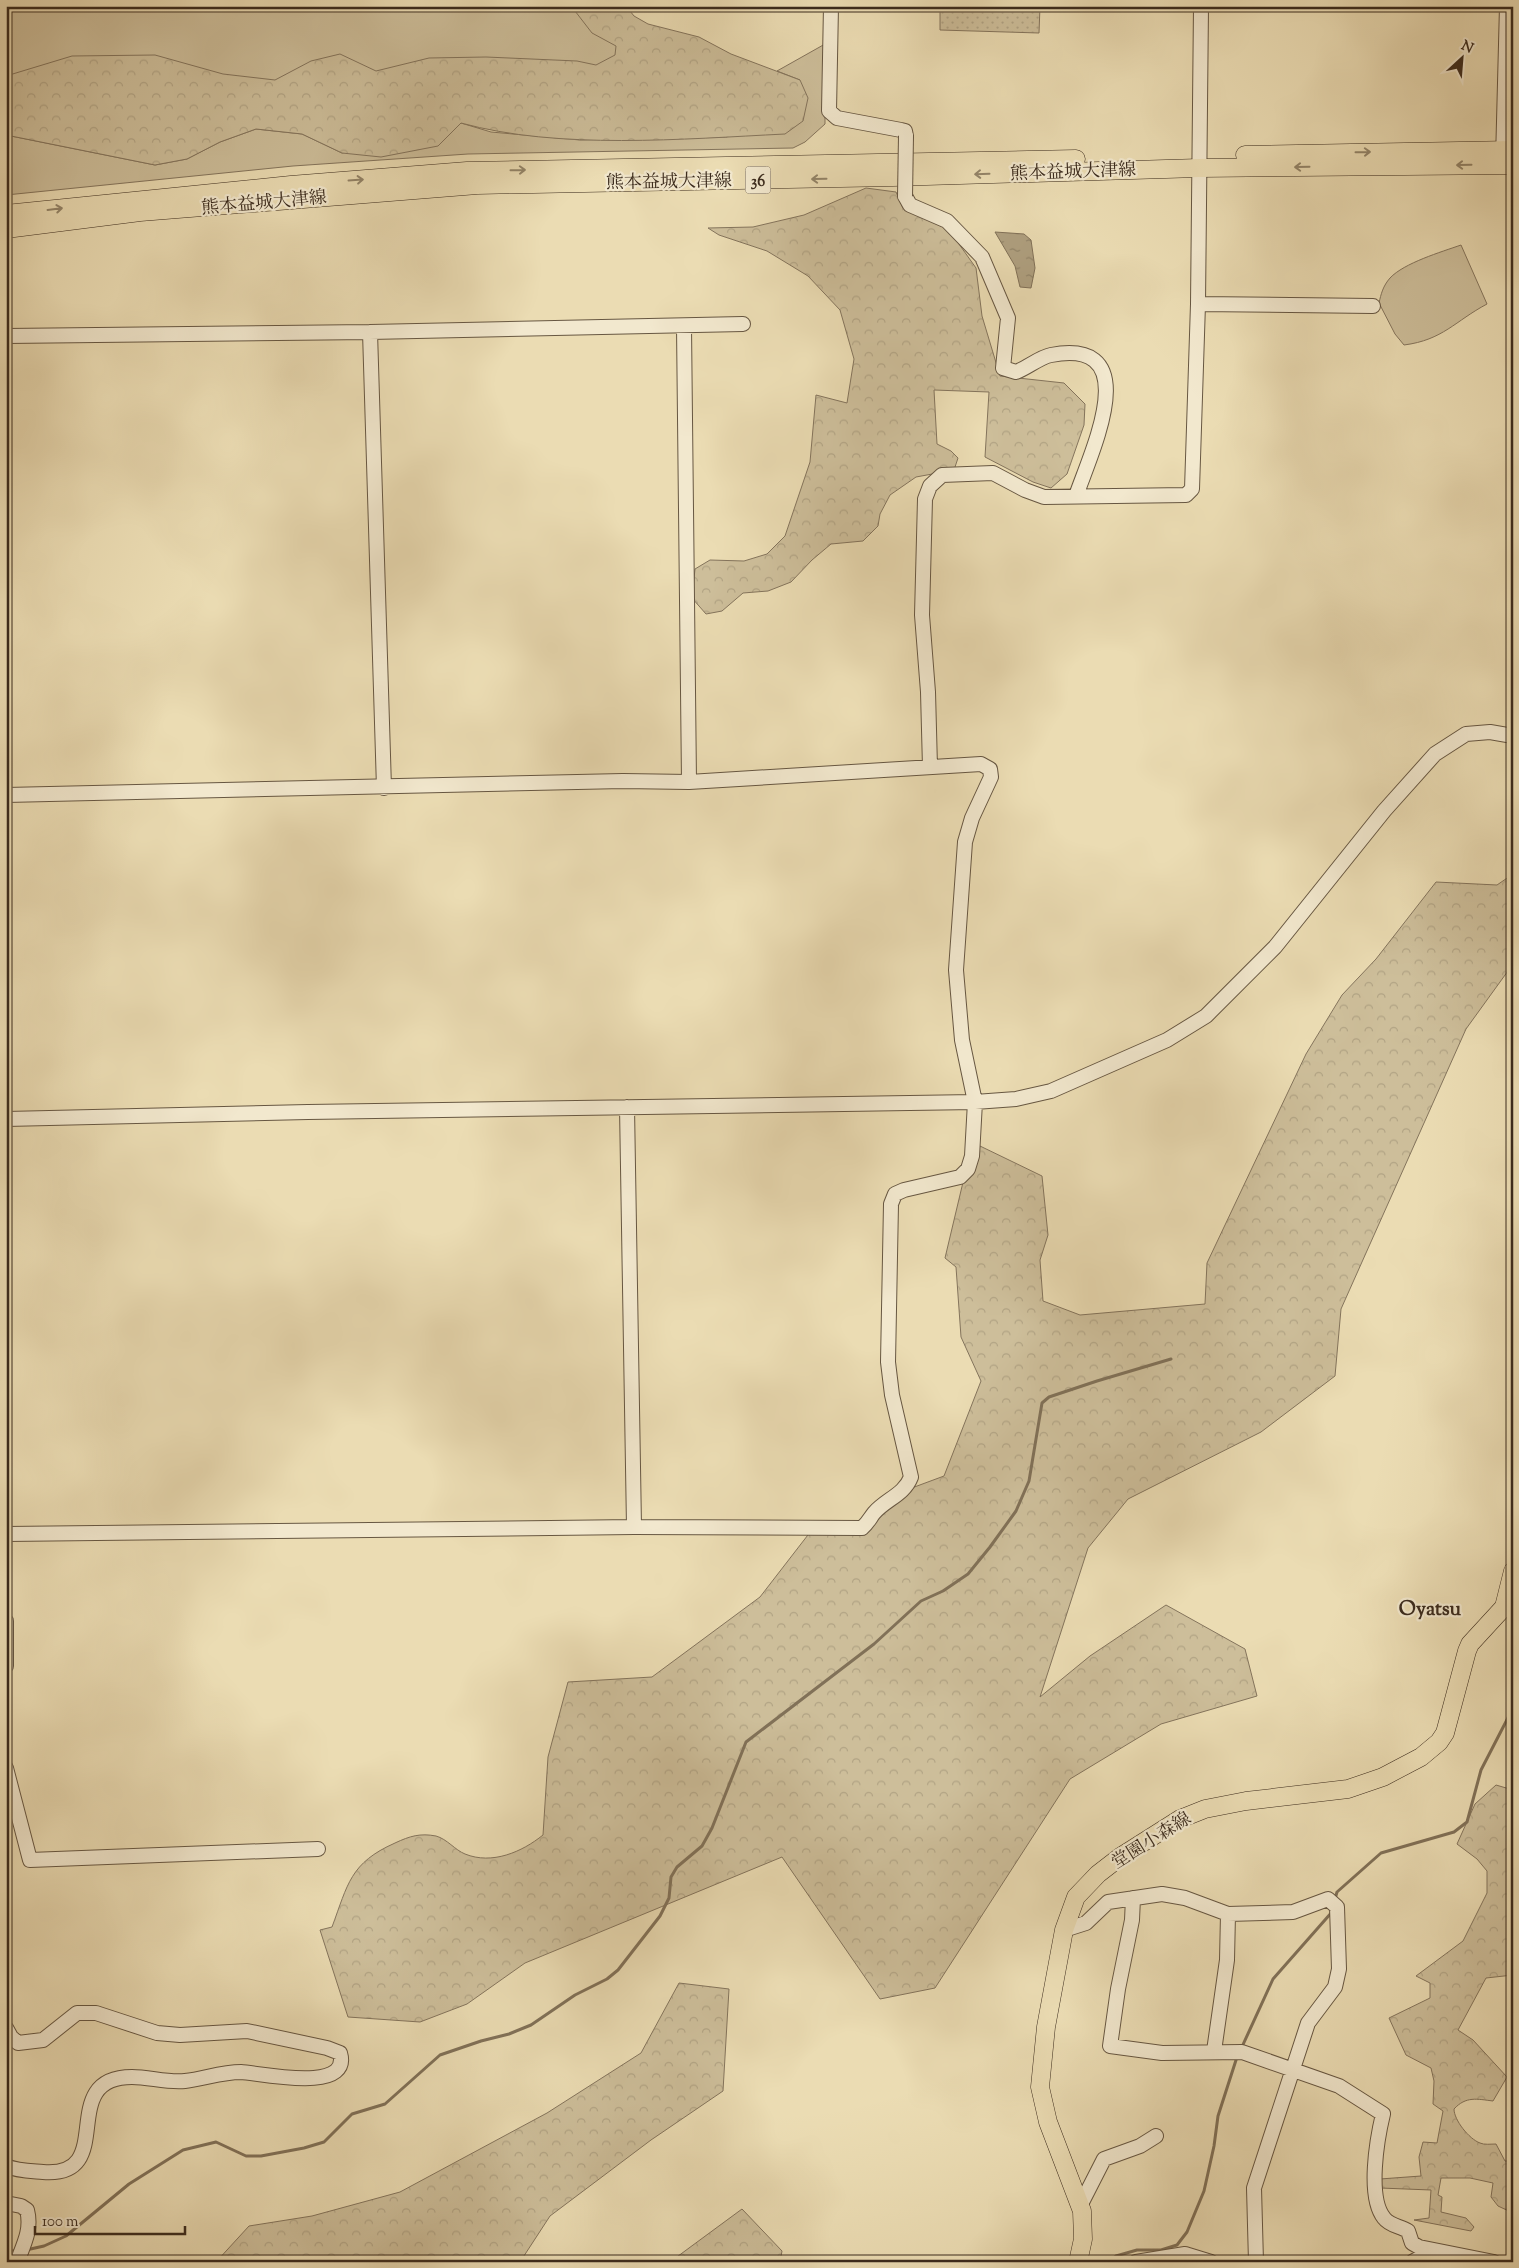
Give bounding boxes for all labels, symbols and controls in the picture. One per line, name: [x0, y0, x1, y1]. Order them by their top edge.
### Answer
north arrow: [1436, 32, 1486, 82]
text: N: [1457, 37, 1476, 60]
one-way arrow: [1354, 148, 1370, 157]
street label: 熊本益城大津線: [1010, 158, 1136, 188]
one-way arrow: [1456, 160, 1472, 170]
one-way arrow: [1294, 162, 1310, 172]
one-way arrow: [510, 165, 526, 175]
road number: 36: [746, 166, 770, 194]
street label: 熊本益城大津線: [606, 169, 732, 197]
one-way arrow: [974, 169, 990, 179]
one-way arrow: [811, 174, 828, 184]
one-way arrow: [347, 175, 363, 184]
street label: 熊本益城大津線: [200, 186, 328, 222]
one-way arrow: [46, 204, 62, 214]
district label: Oyatsu: [1399, 1596, 1462, 1625]
street label: 堂園小森線: [1107, 1807, 1197, 1877]
scale bar: [35, 2203, 185, 2235]
text: 100 m: [42, 2212, 79, 2233]

